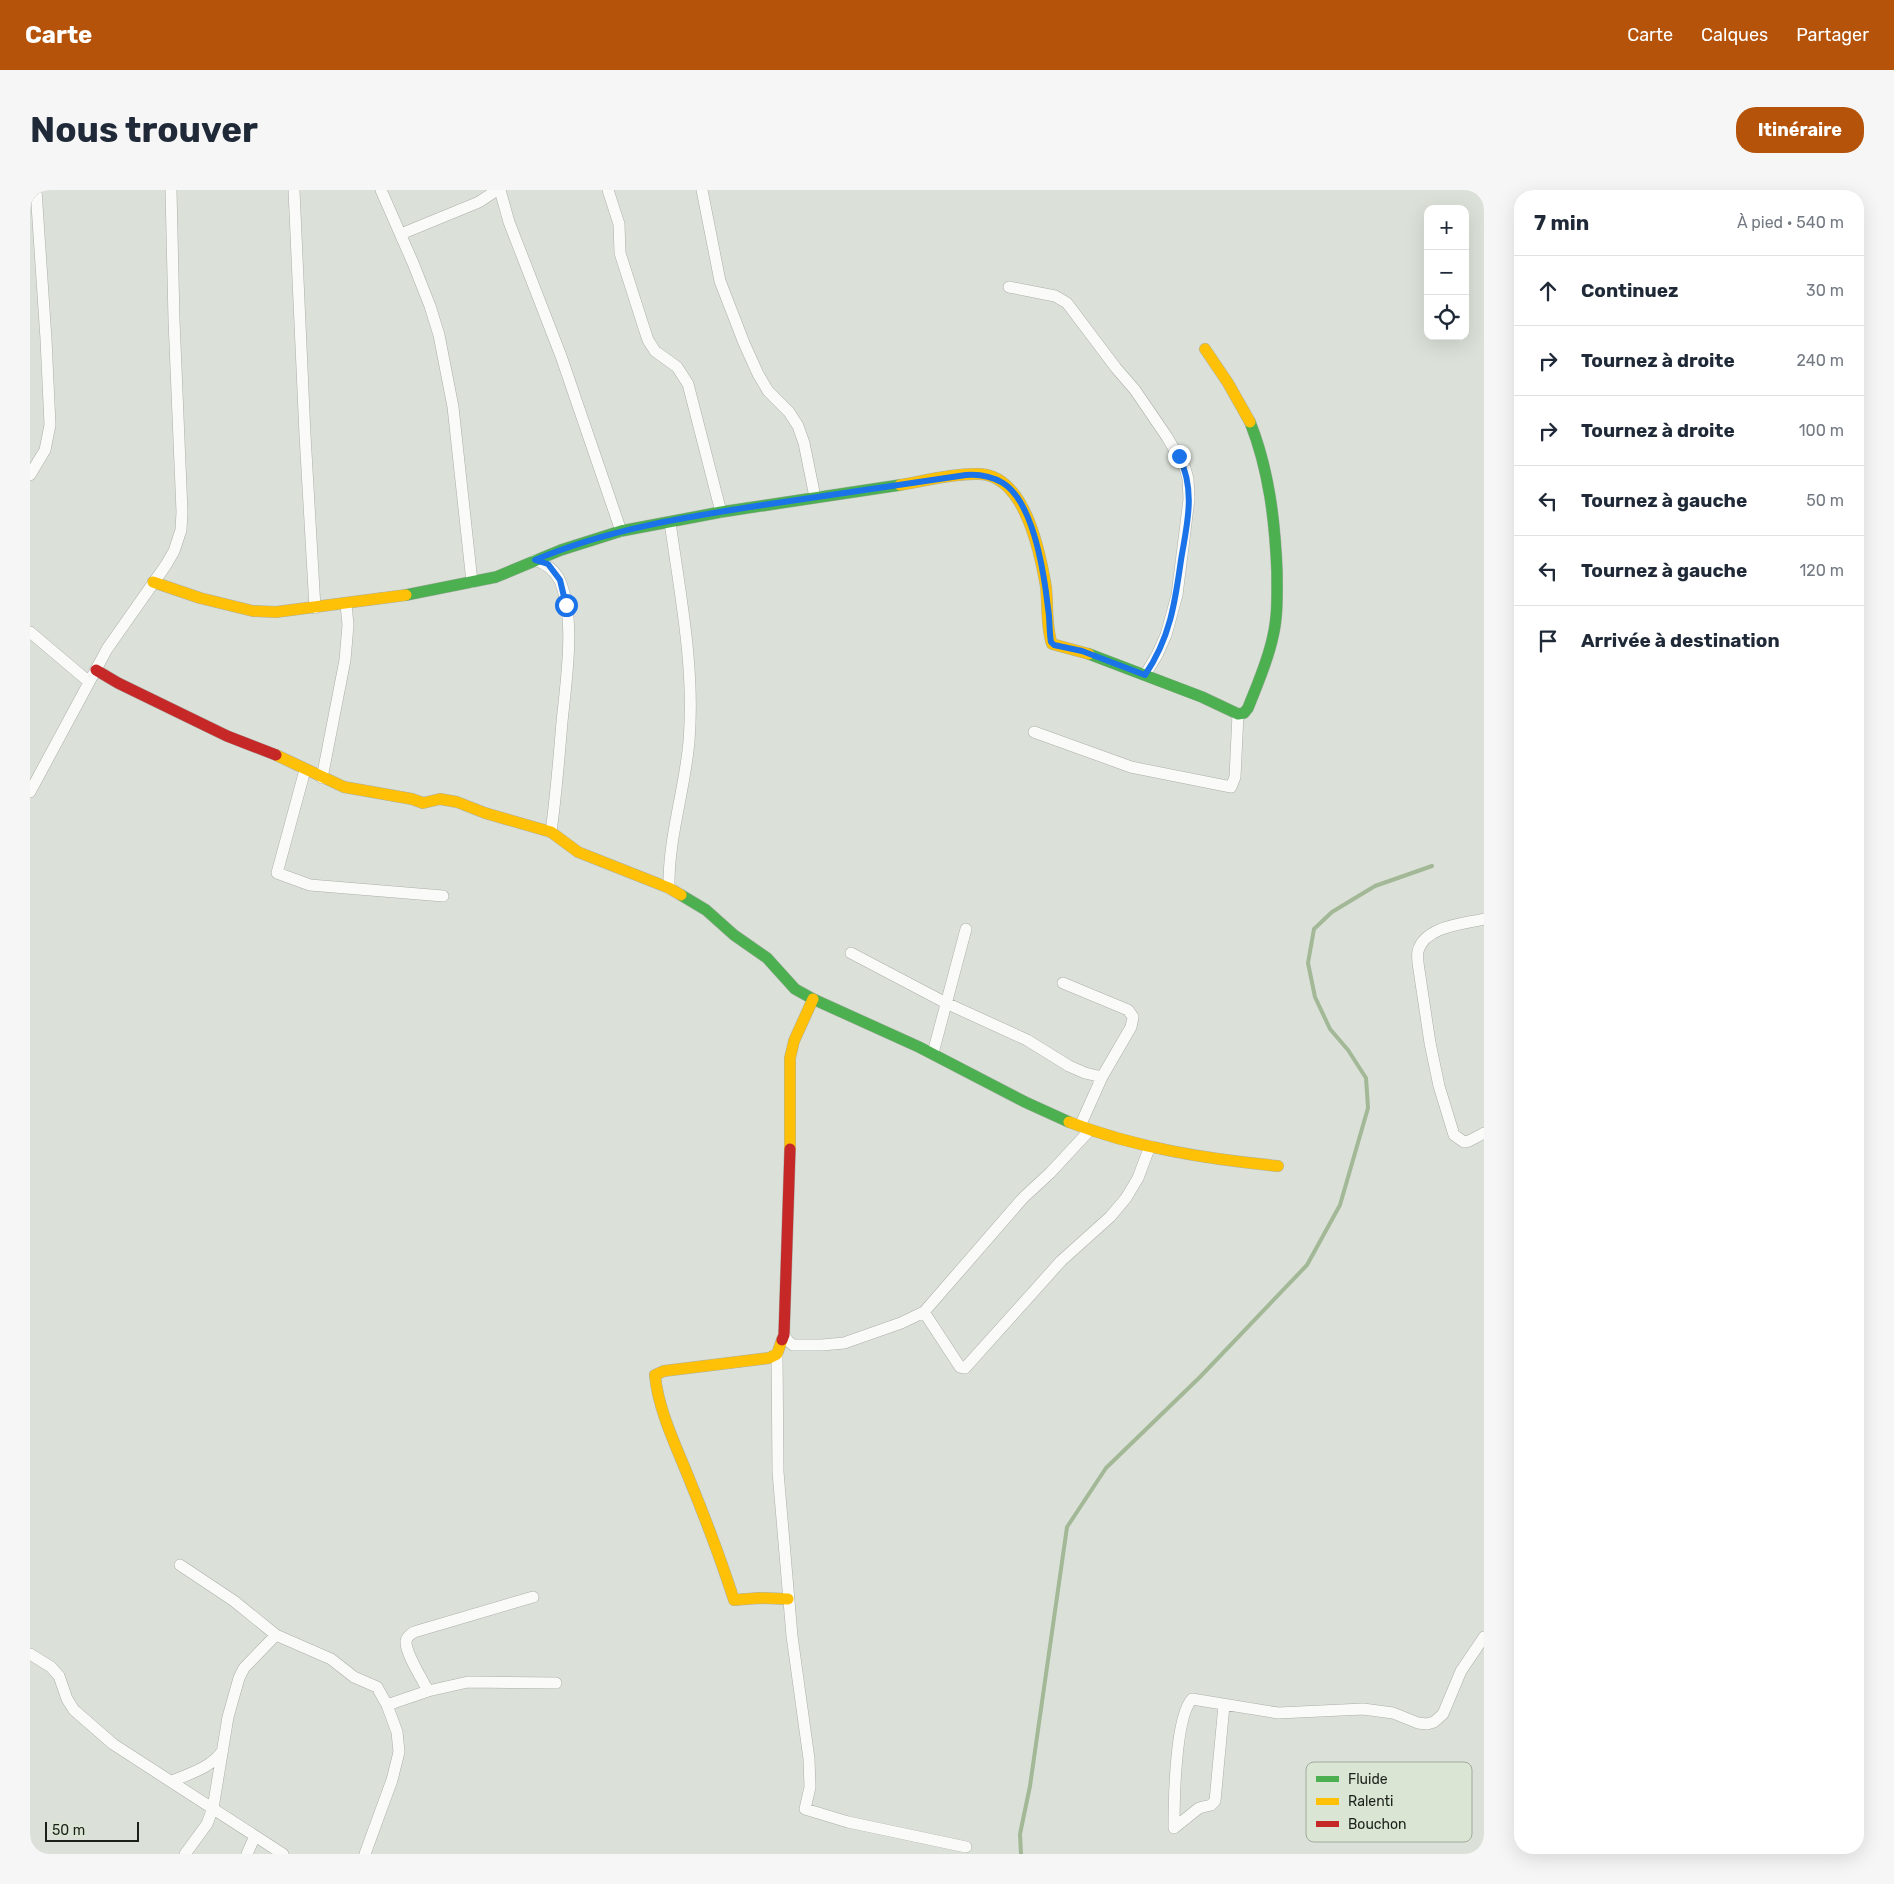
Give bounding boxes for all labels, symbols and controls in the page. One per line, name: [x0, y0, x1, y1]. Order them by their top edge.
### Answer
text: Carte: [25, 21, 92, 49]
text: Carte: [1627, 24, 1673, 46]
text: Calques: [1701, 24, 1768, 46]
text: Partager: [1796, 24, 1869, 46]
button: Itinéraire: [1736, 107, 1864, 153]
text: Nous trouver: [30, 109, 258, 151]
map controls: [1424, 205, 1469, 340]
button: +: [1424, 205, 1469, 250]
text: 7 min: [1534, 210, 1589, 235]
text: À pied · 540 m: [1737, 213, 1844, 232]
button: −: [1424, 250, 1469, 295]
icon: ahead: [1534, 277, 1562, 305]
text: Continuez: [1581, 279, 1679, 302]
text: 30 m: [1806, 281, 1844, 300]
button: locate: [1424, 295, 1469, 340]
icon: right: [1534, 347, 1562, 375]
text: Tournez à droite: [1581, 349, 1735, 372]
text: 240 m: [1797, 351, 1844, 370]
icon: right: [1534, 417, 1562, 445]
text: Tournez à droite: [1581, 419, 1735, 442]
text: 100 m: [1799, 421, 1844, 440]
route end: [1168, 445, 1191, 468]
icon: left: [1534, 487, 1562, 515]
text: Tournez à gauche: [1581, 489, 1747, 512]
text: 50 m: [1806, 491, 1844, 510]
icon: left: [1534, 557, 1562, 585]
text: Tournez à gauche: [1581, 559, 1747, 582]
text: 120 m: [1799, 561, 1844, 580]
route start: [555, 594, 578, 617]
icon: arrive: [1534, 627, 1562, 655]
text: Arrivée à destination: [1581, 629, 1780, 652]
legend: [1306, 1762, 1472, 1842]
text: Fluide: [1348, 1771, 1388, 1788]
text: Ralenti: [1348, 1793, 1393, 1810]
text: Bouchon: [1348, 1816, 1407, 1833]
scale bar: [45, 1819, 139, 1842]
text: 50 m: [52, 1822, 85, 1839]

